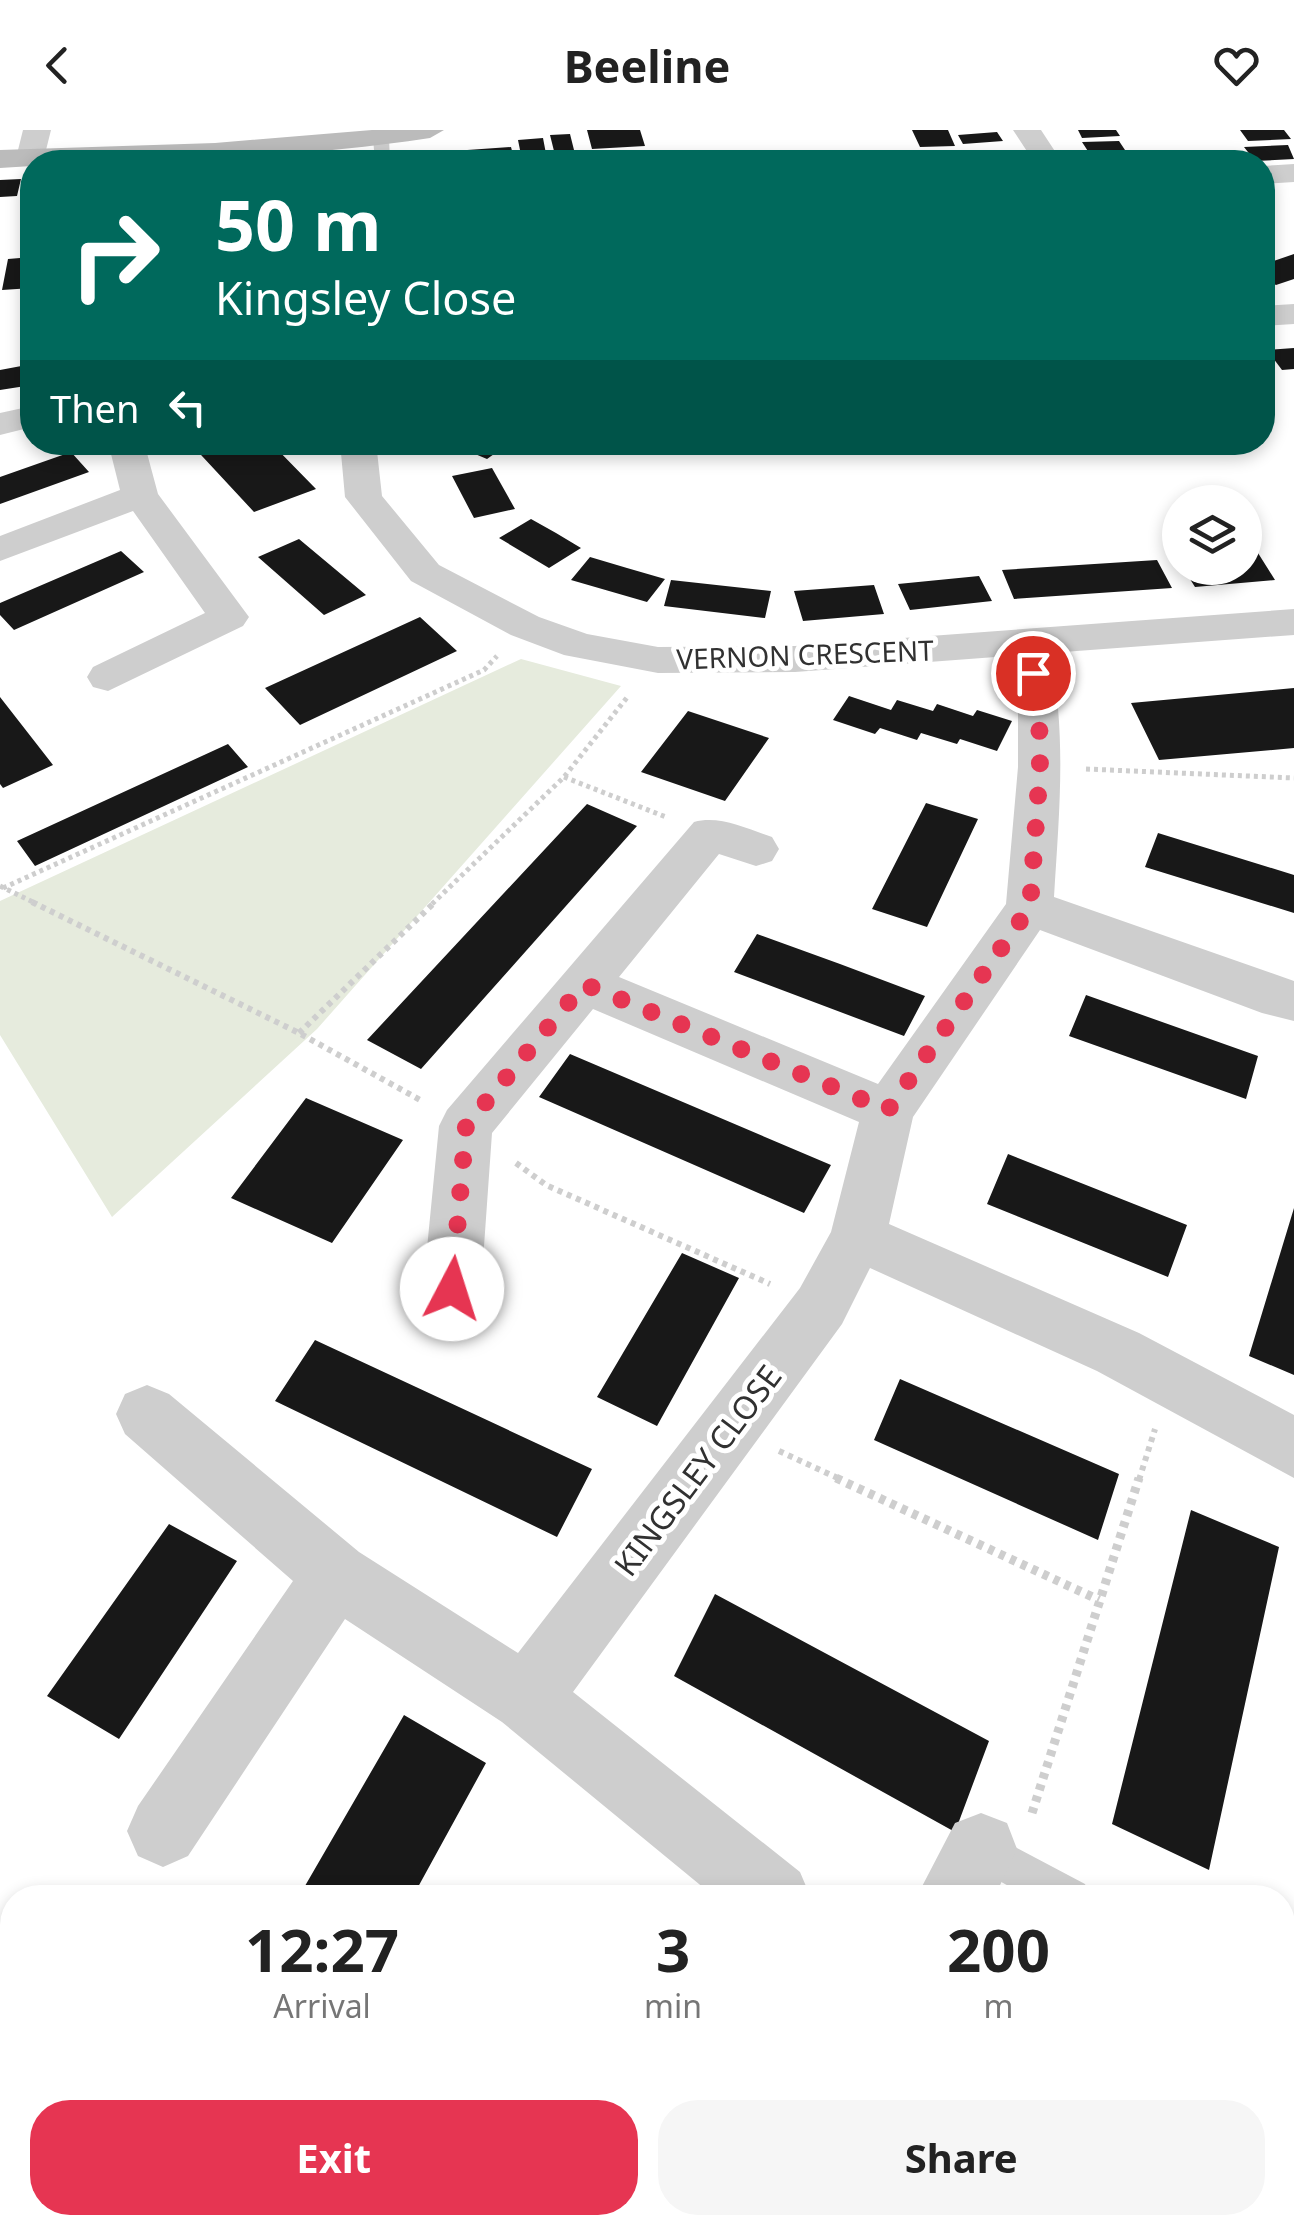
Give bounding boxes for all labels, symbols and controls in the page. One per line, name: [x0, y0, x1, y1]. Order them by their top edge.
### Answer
text: Beeline: [564, 35, 730, 96]
icon: back: [30, 38, 85, 93]
icon: heart: [1209, 38, 1264, 93]
text: 50 m: [215, 176, 382, 272]
icon: right: [50, 190, 180, 320]
text: Kingsley Close: [215, 267, 516, 328]
icon: left: [160, 380, 215, 435]
text: Then: [50, 382, 140, 434]
map controls: [1162, 485, 1262, 585]
button: layers: [1162, 485, 1262, 585]
street label: VERNON CRESCENT: [676, 631, 935, 677]
pin: [991, 631, 1076, 716]
icon: arrive: [1006, 646, 1061, 701]
position arrow: [400, 1237, 504, 1341]
street label: KINGSLEY CLOSE: [604, 1356, 790, 1584]
text: 12:27: [245, 1908, 399, 1990]
text: 3: [656, 1908, 690, 1990]
text: 200: [947, 1908, 1050, 1990]
text: Arrival: [273, 1984, 371, 2027]
text: min: [644, 1984, 702, 2027]
text: m: [984, 1984, 1013, 2027]
button: Exit: [30, 2100, 638, 2215]
button: Share: [658, 2100, 1265, 2215]

